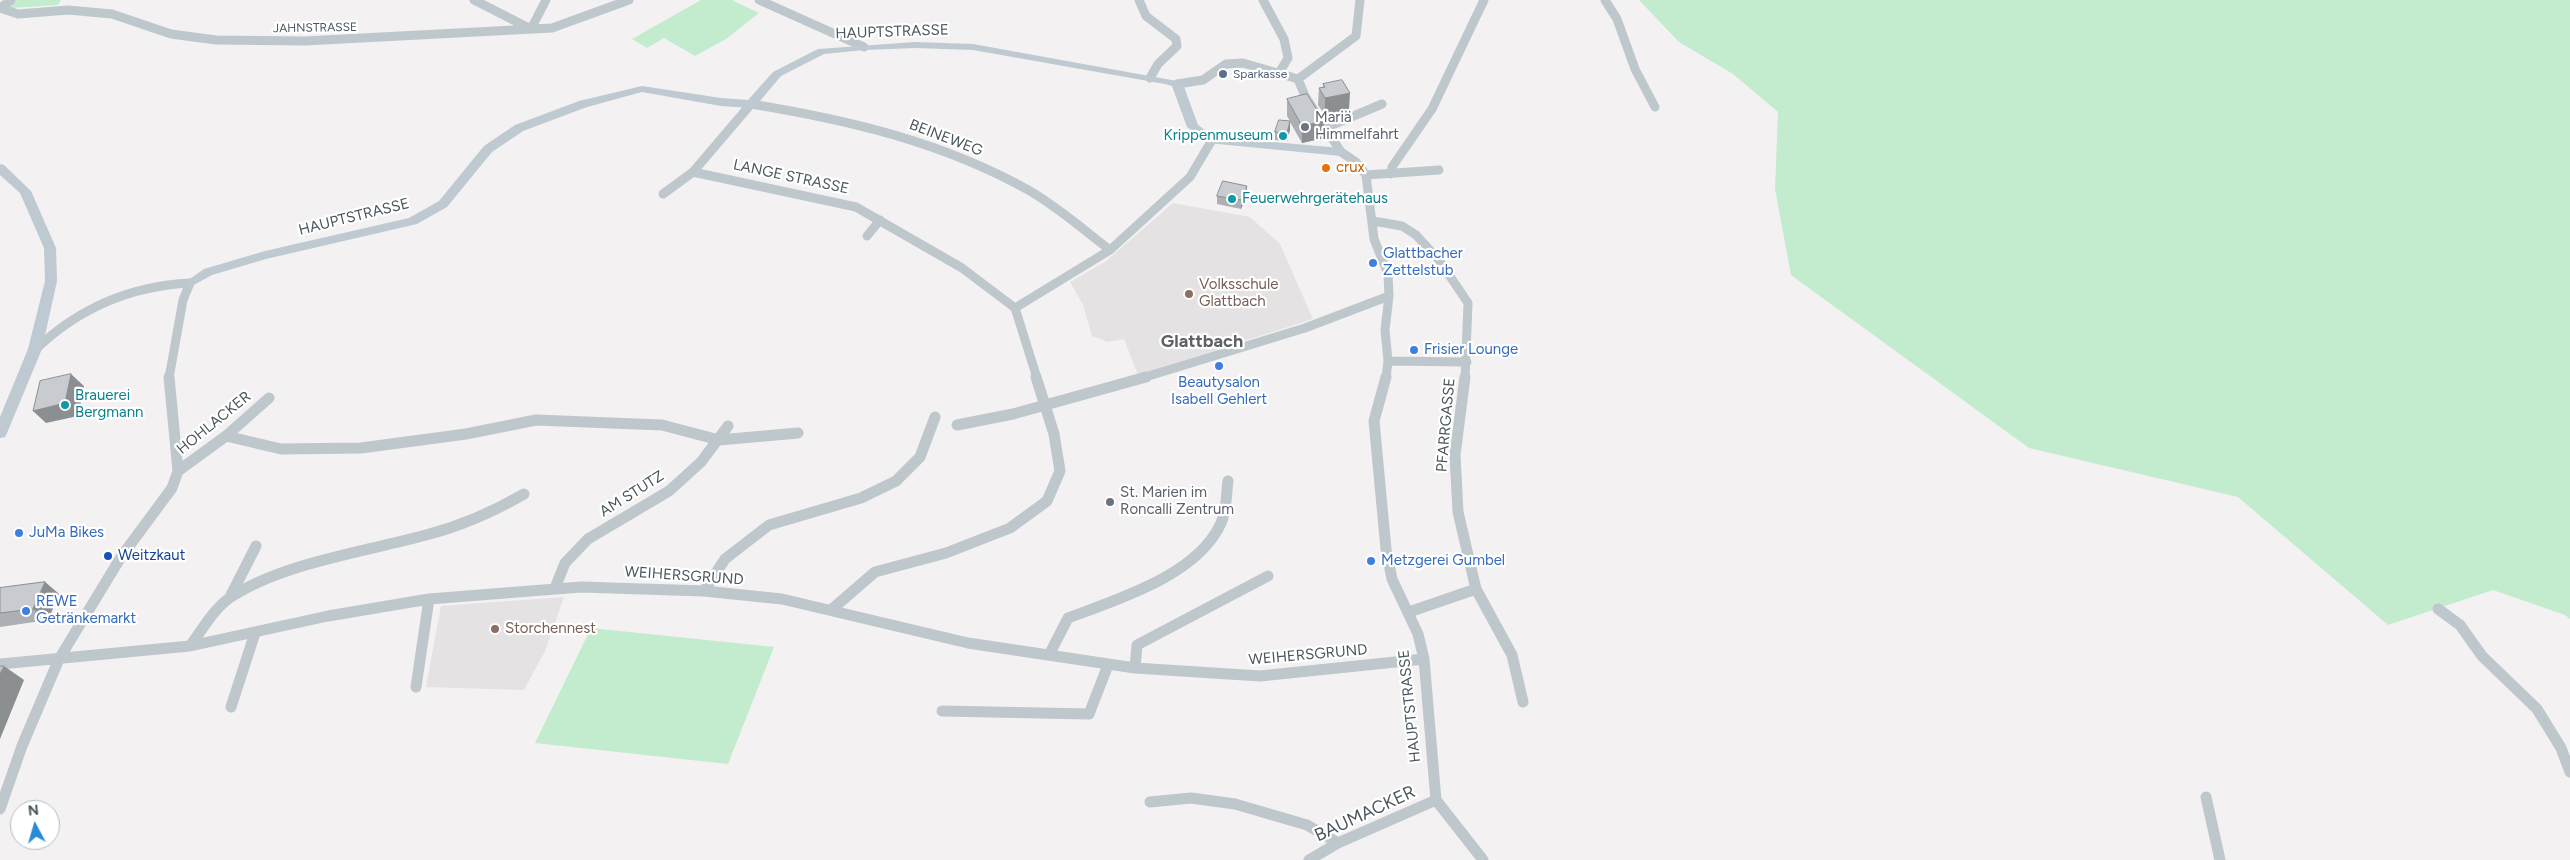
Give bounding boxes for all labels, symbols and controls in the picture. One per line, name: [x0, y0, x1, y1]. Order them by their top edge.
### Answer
street label: JAHNSTRASSE: [273, 20, 357, 36]
street label: HAUPTSTRASSE: [835, 21, 949, 43]
place label: Sparkasse: [1233, 67, 1287, 81]
marker: Sparkasse: [1217, 68, 1229, 80]
place label: Mariä Himmelfahrt: [1315, 109, 1399, 144]
street label: BEINEWEG: [907, 116, 985, 160]
marker: Mariä Himmelfahrt: [1299, 121, 1311, 133]
place label: Krippenmuseum: [1164, 127, 1273, 145]
marker: Krippenmuseum: [1277, 130, 1289, 142]
street label: LANGE STRASSE: [731, 156, 851, 198]
place label: crux: [1336, 159, 1365, 177]
marker: crux: [1320, 162, 1332, 174]
place label: Feuerwehrgerätehaus: [1242, 190, 1388, 208]
marker: Feuerwehrgerätehaus: [1226, 193, 1238, 205]
street label: HAUPTSTRASSE: [297, 195, 411, 239]
place label: Glattbacher Zettelstub: [1383, 245, 1463, 280]
marker: Glattbacher Zettelstub: [1367, 257, 1379, 269]
place label: Volksschule Glattbach: [1199, 276, 1278, 311]
marker: Volksschule Glattbach: [1183, 288, 1195, 300]
district label: Glattbach: [1161, 331, 1243, 353]
place label: Frisier Lounge: [1424, 341, 1518, 359]
marker: Frisier Lounge: [1408, 344, 1420, 356]
marker: Beautysalon Isabell Gehlert: [1213, 360, 1225, 372]
place label: Beautysalon Isabell Gehlert: [1171, 374, 1267, 409]
street label: PFARRGASSE: [1433, 377, 1459, 473]
place label: Brauerei Bergmann: [75, 387, 143, 422]
street label: HOHLACKER: [173, 388, 255, 458]
marker: Brauerei Bergmann: [59, 399, 71, 411]
street label: AM STUTZ: [597, 467, 667, 521]
place label: St. Marien im Roncalli Zentrum: [1120, 484, 1234, 519]
marker: St. Marien im Roncalli Zentrum: [1104, 496, 1116, 508]
place label: JuMa Bikes: [29, 524, 104, 542]
marker: JuMa Bikes: [13, 527, 25, 539]
place label: Weitzkaut: [118, 547, 185, 565]
marker: Weitzkaut: [102, 550, 114, 562]
place label: Metzgerei Gumbel: [1381, 552, 1505, 570]
marker: Metzgerei Gumbel: [1365, 555, 1377, 567]
street label: WEIHERSGRUND: [624, 563, 744, 589]
place label: REWE Getränkemarkt: [36, 593, 136, 628]
marker: REWE Getränkemarkt: [20, 605, 32, 617]
place label: Storchennest: [505, 620, 596, 638]
marker: Storchennest: [489, 623, 501, 635]
street label: WEIHERSGRUND: [1248, 641, 1368, 669]
street label: HAUPTSTRASSE: [1395, 649, 1425, 763]
street label: BAUMACKER: [1311, 781, 1419, 847]
north arrow: [10, 800, 60, 850]
text: N: [27, 802, 40, 820]

